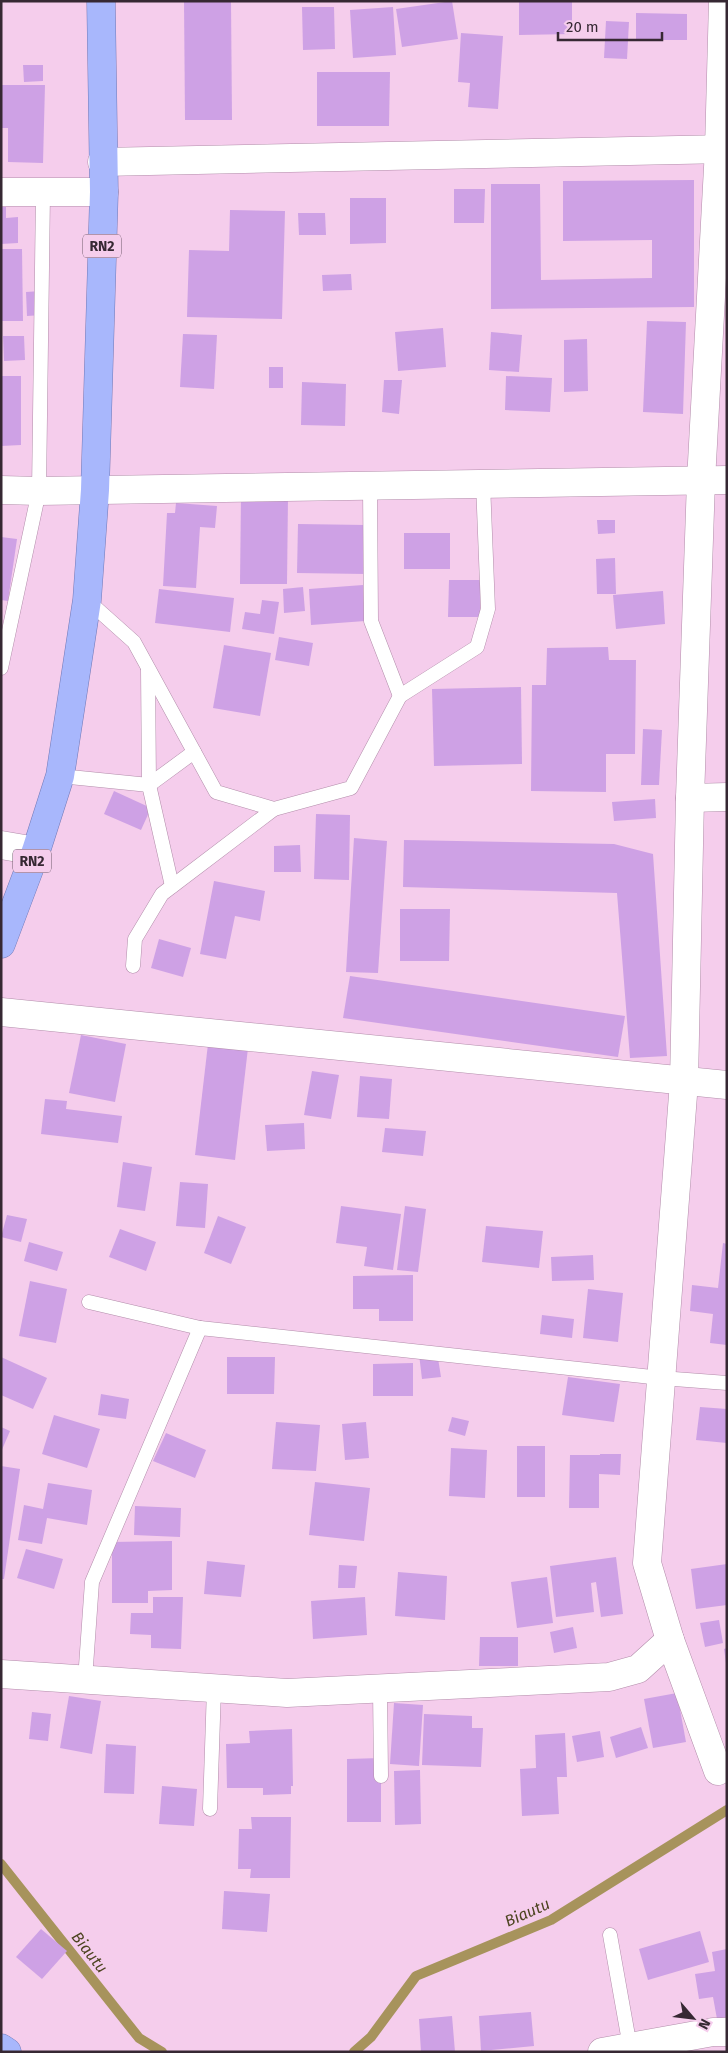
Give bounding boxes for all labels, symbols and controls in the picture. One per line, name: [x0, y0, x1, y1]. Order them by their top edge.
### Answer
scale bar: [558, 10, 662, 42]
text: 20 m: [566, 18, 599, 36]
road number: RN2: [83, 235, 121, 258]
road number: RN2: [13, 849, 51, 872]
water label: Biautu: [502, 1894, 553, 1931]
water label: Biautu: [68, 1928, 112, 1977]
north arrow: [668, 1993, 718, 2043]
text: N: [694, 2016, 714, 2032]

